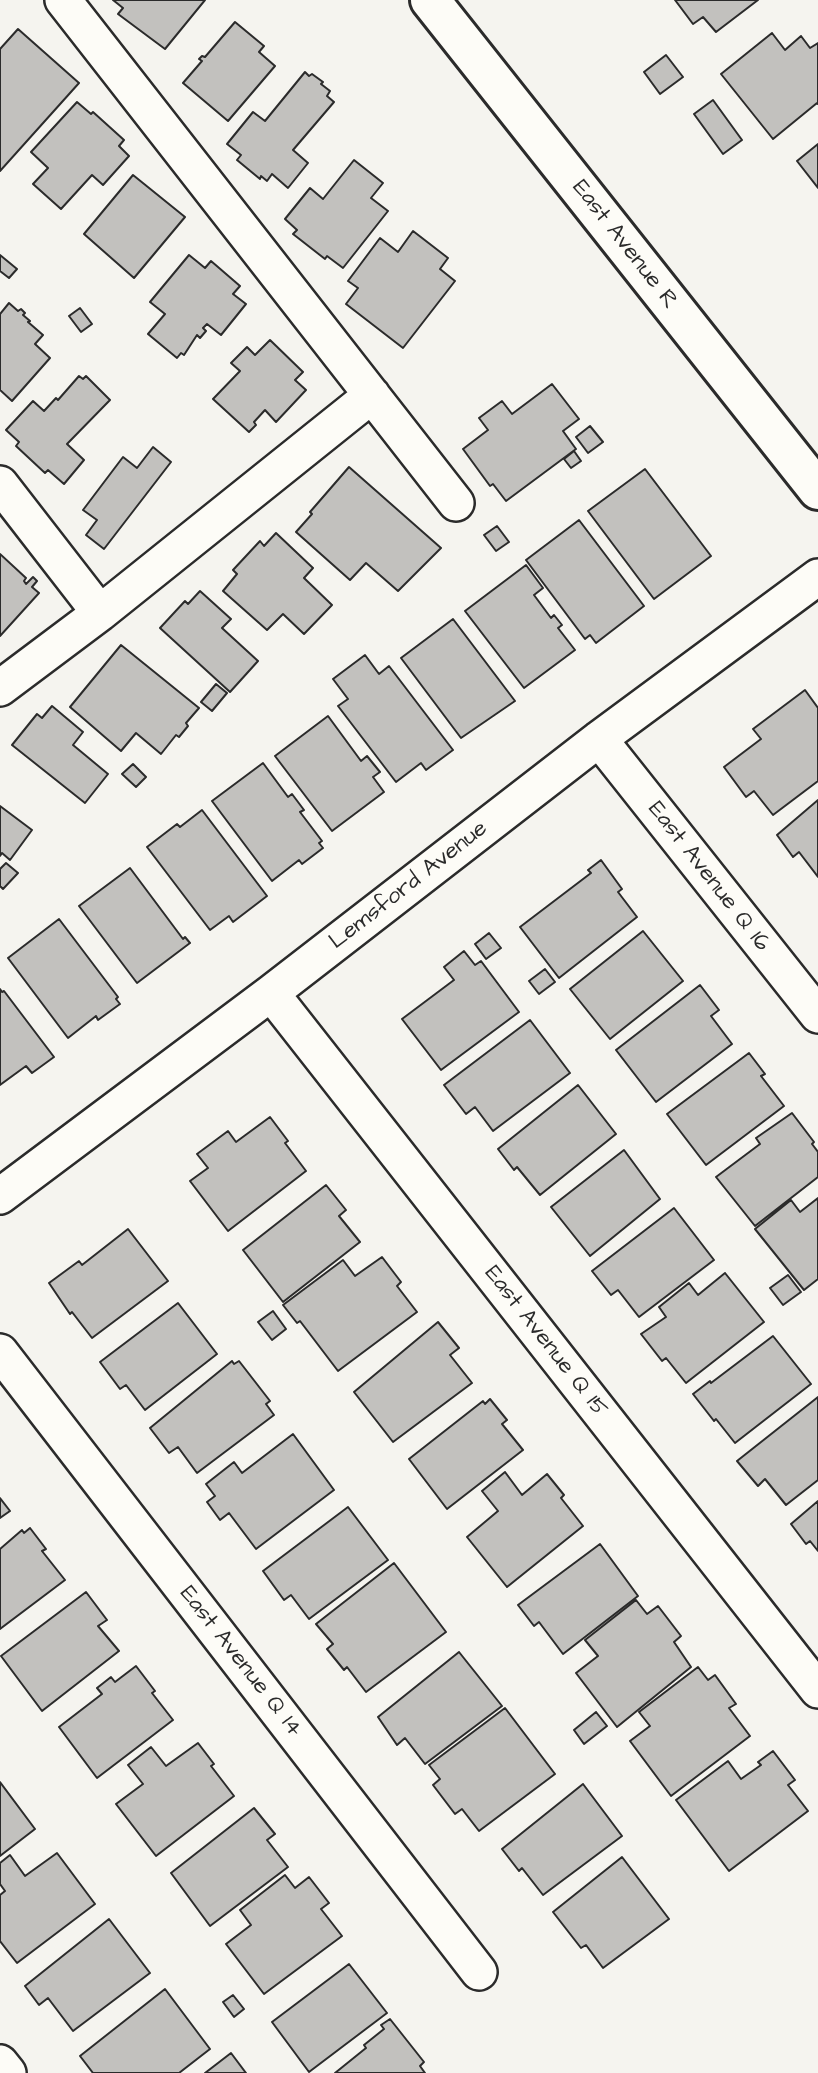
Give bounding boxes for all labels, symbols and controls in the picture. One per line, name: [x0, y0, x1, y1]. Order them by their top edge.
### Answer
street label: East Avenue R: [565, 175, 683, 315]
street label: East Avenue Q 16: [641, 797, 775, 957]
street label: Lemsford Avenue: [325, 816, 493, 956]
street label: East Avenue Q 15: [477, 1261, 613, 1423]
street label: East Avenue Q 14: [173, 1581, 307, 1743]

